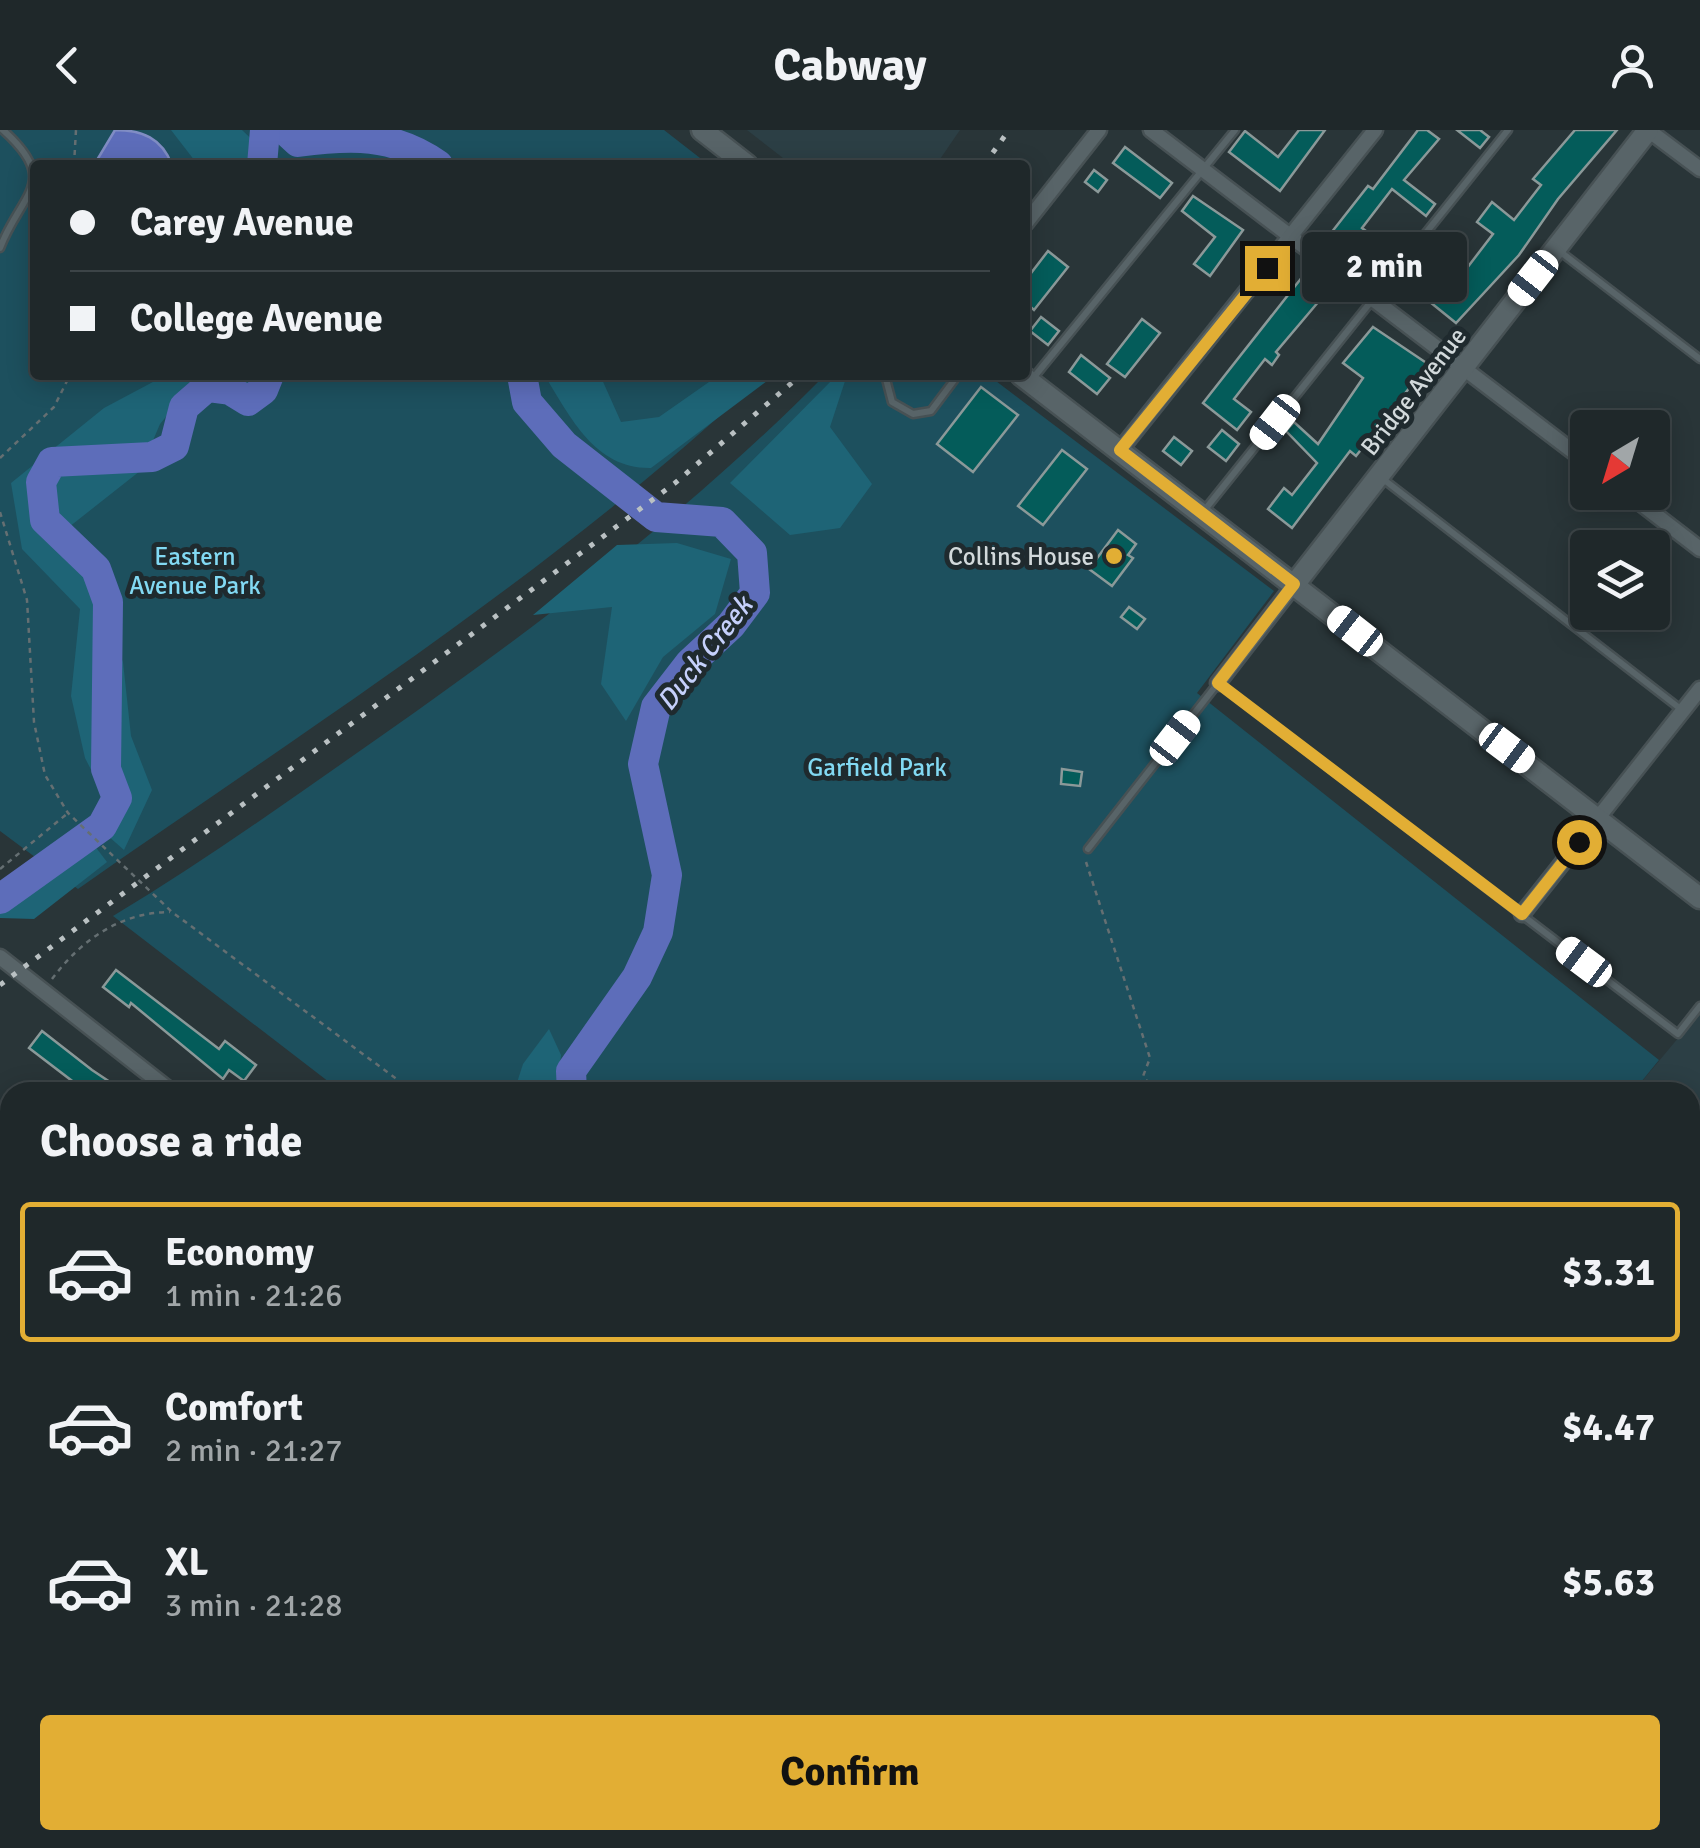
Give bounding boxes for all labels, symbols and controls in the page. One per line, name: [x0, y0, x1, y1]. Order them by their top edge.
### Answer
icon: back: [40, 38, 95, 93]
text: Cabway: [773, 38, 927, 93]
icon: person: [1605, 38, 1660, 93]
text: Carey Avenue: [130, 199, 354, 246]
callout: 2 min: [1302, 233, 1467, 303]
car: [1503, 245, 1563, 311]
route end: [1245, 246, 1290, 291]
text: 2 min: [1346, 247, 1423, 286]
text: College Avenue: [130, 295, 383, 342]
street label: Bridge Avenue: [1354, 321, 1473, 461]
car: [1245, 389, 1305, 455]
north arrow: [1570, 410, 1670, 510]
map controls: [1570, 410, 1670, 630]
button: layers: [1570, 530, 1670, 630]
park label: Eastern Avenue Park: [129, 541, 261, 601]
place label: Collins House: [948, 541, 1094, 572]
marker: Collins House: [1103, 545, 1125, 567]
water label: Duck Creek: [650, 587, 762, 718]
car: [1322, 601, 1388, 661]
car: [1145, 705, 1205, 771]
car: [1474, 718, 1540, 778]
park label: Garfield Park: [807, 752, 947, 783]
route start: [1557, 820, 1602, 865]
car: [1551, 932, 1617, 992]
text: Choose a ride: [40, 1114, 303, 1169]
icon: car: [45, 1227, 135, 1317]
text: Economy: [165, 1229, 314, 1276]
text: $3.31: [1562, 1249, 1655, 1296]
text: 1 min · 21:26: [165, 1276, 343, 1315]
icon: car: [45, 1382, 135, 1472]
text: Comfort: [165, 1384, 303, 1431]
text: $4.47: [1562, 1404, 1655, 1451]
text: 2 min · 21:27: [165, 1431, 343, 1470]
icon: car: [45, 1537, 135, 1627]
text: XL: [165, 1539, 208, 1586]
text: $5.63: [1562, 1559, 1655, 1606]
text: 3 min · 21:28: [165, 1586, 343, 1625]
button: Confirm: [40, 1715, 1660, 1830]

